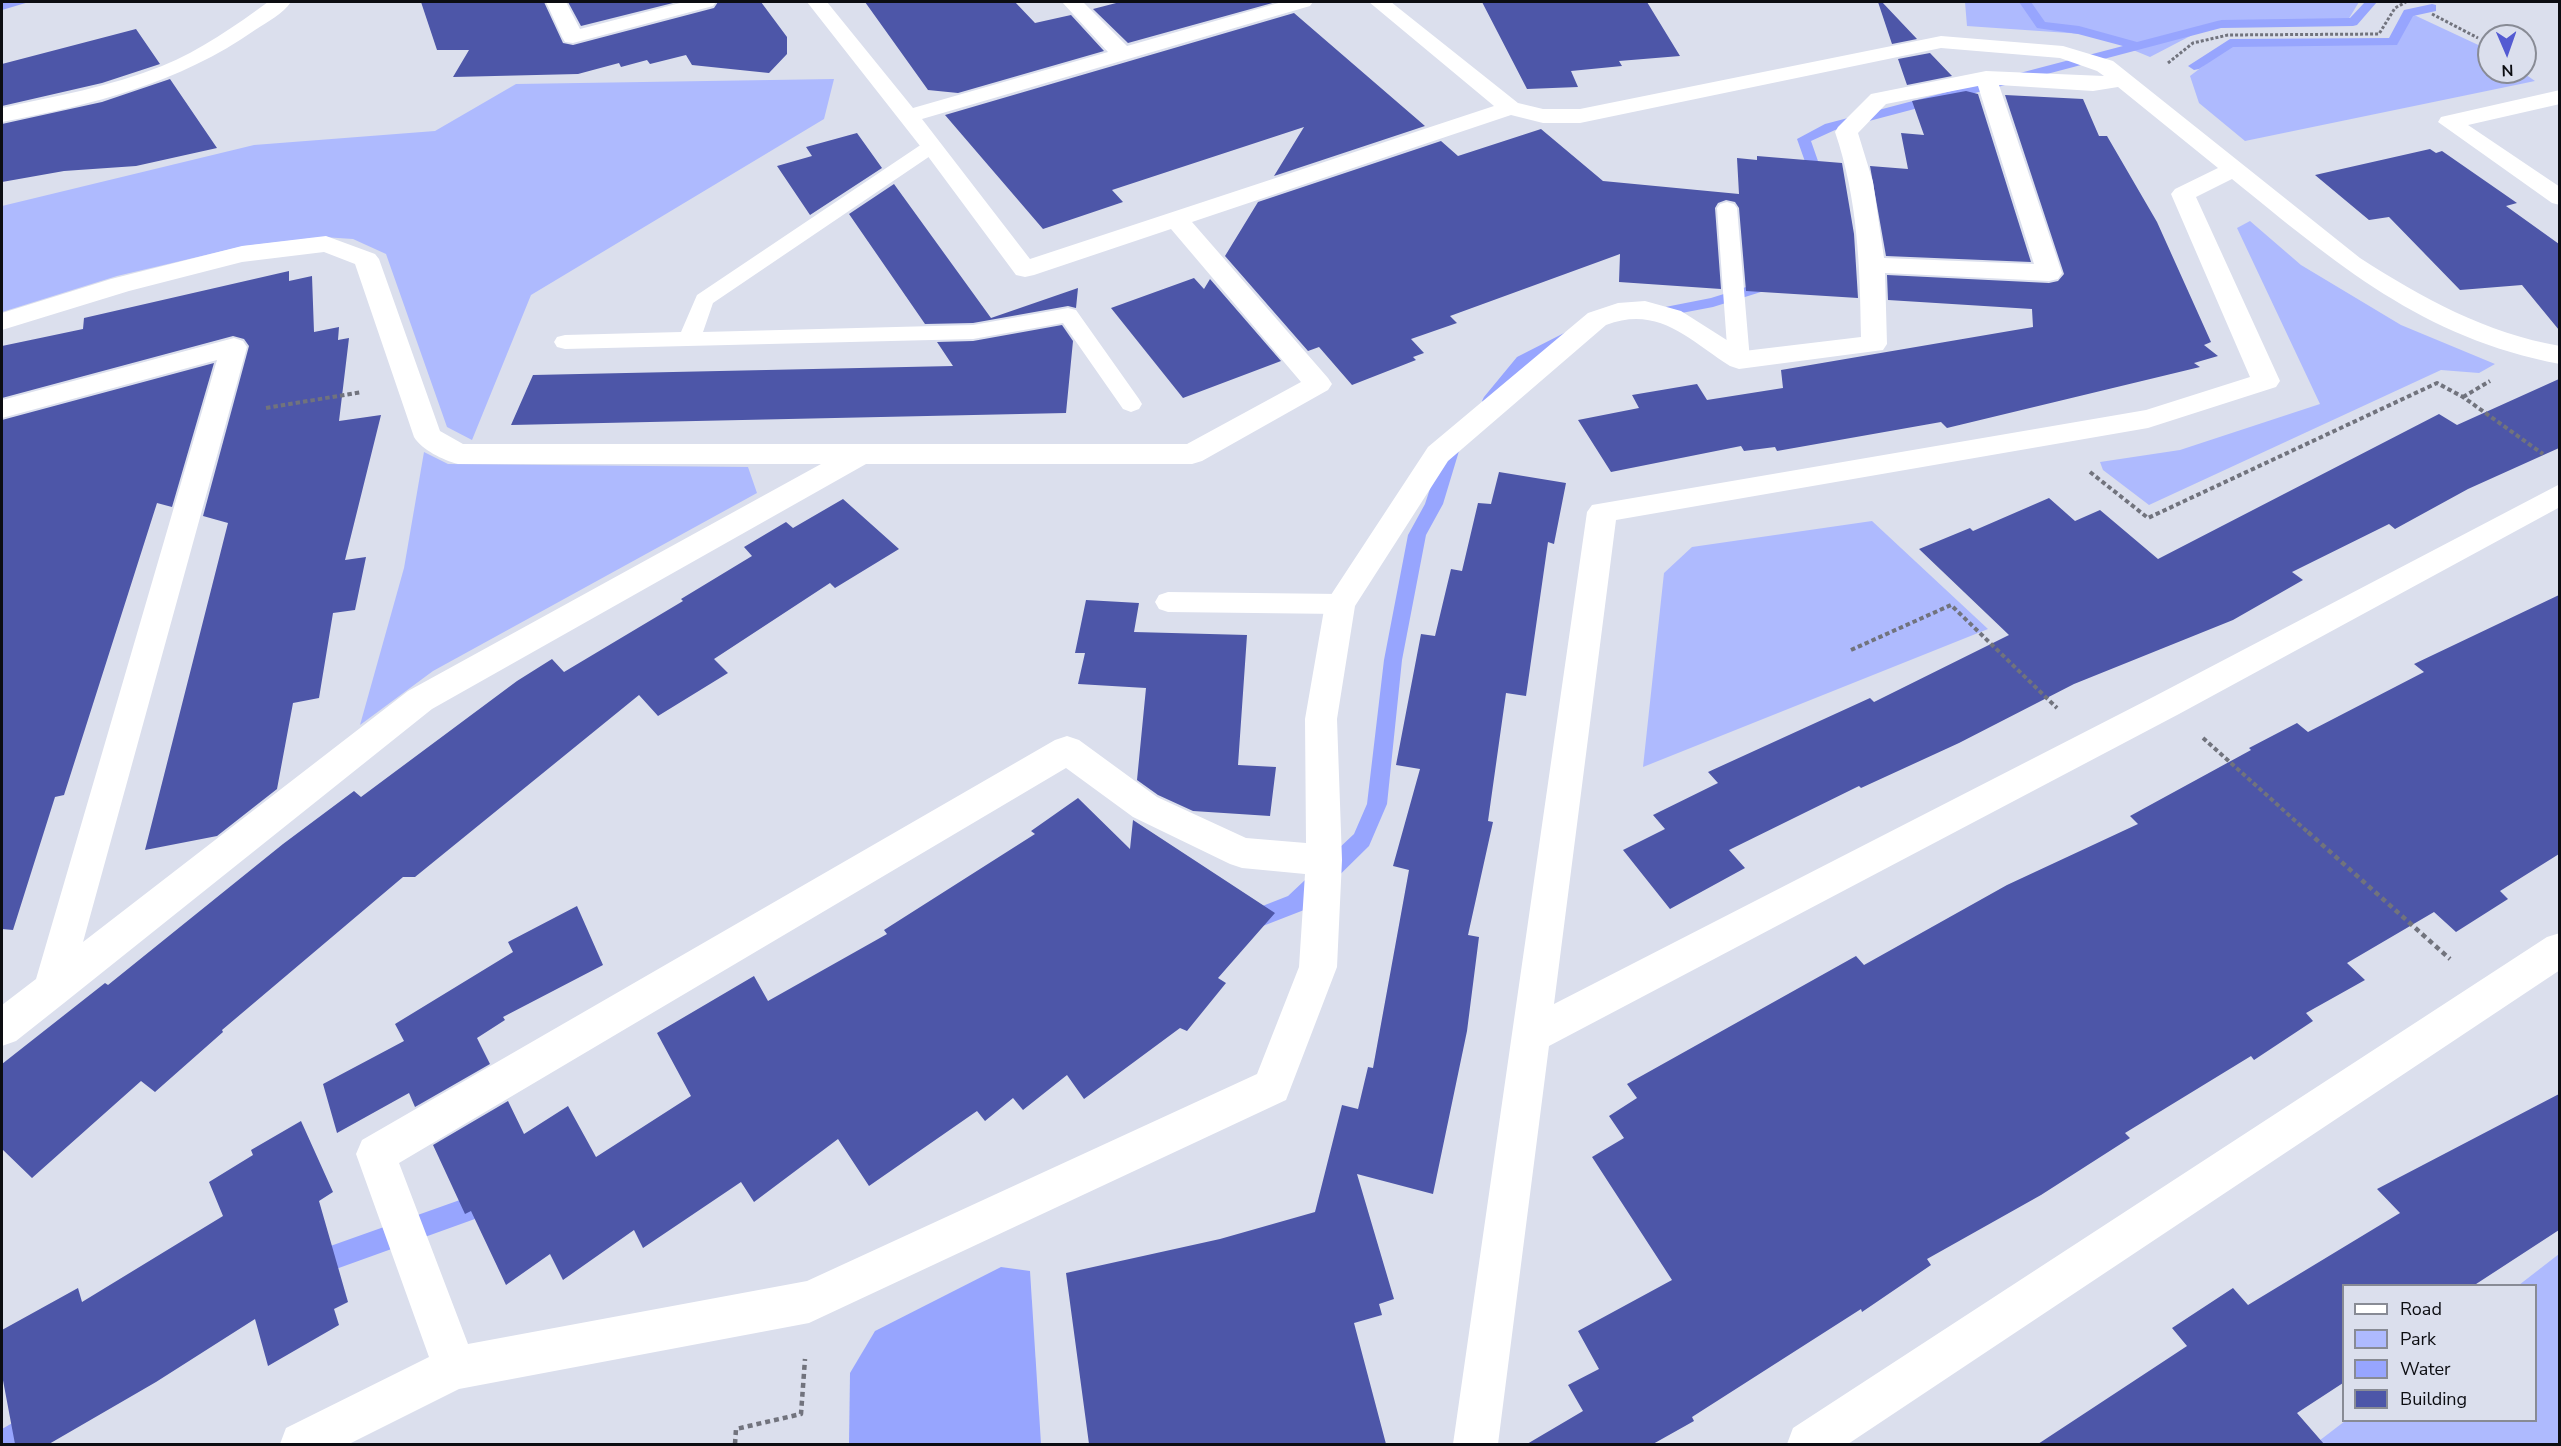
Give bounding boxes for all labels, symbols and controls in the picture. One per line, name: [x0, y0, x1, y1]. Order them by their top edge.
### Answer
north arrow: [2477, 24, 2537, 84]
text: N: [2501, 59, 2514, 81]
legend: [2342, 1284, 2537, 1422]
text: Road: [2400, 1297, 2442, 1321]
text: Park: [2400, 1327, 2436, 1351]
text: Water: [2400, 1357, 2451, 1381]
text: Building: [2400, 1387, 2467, 1411]

